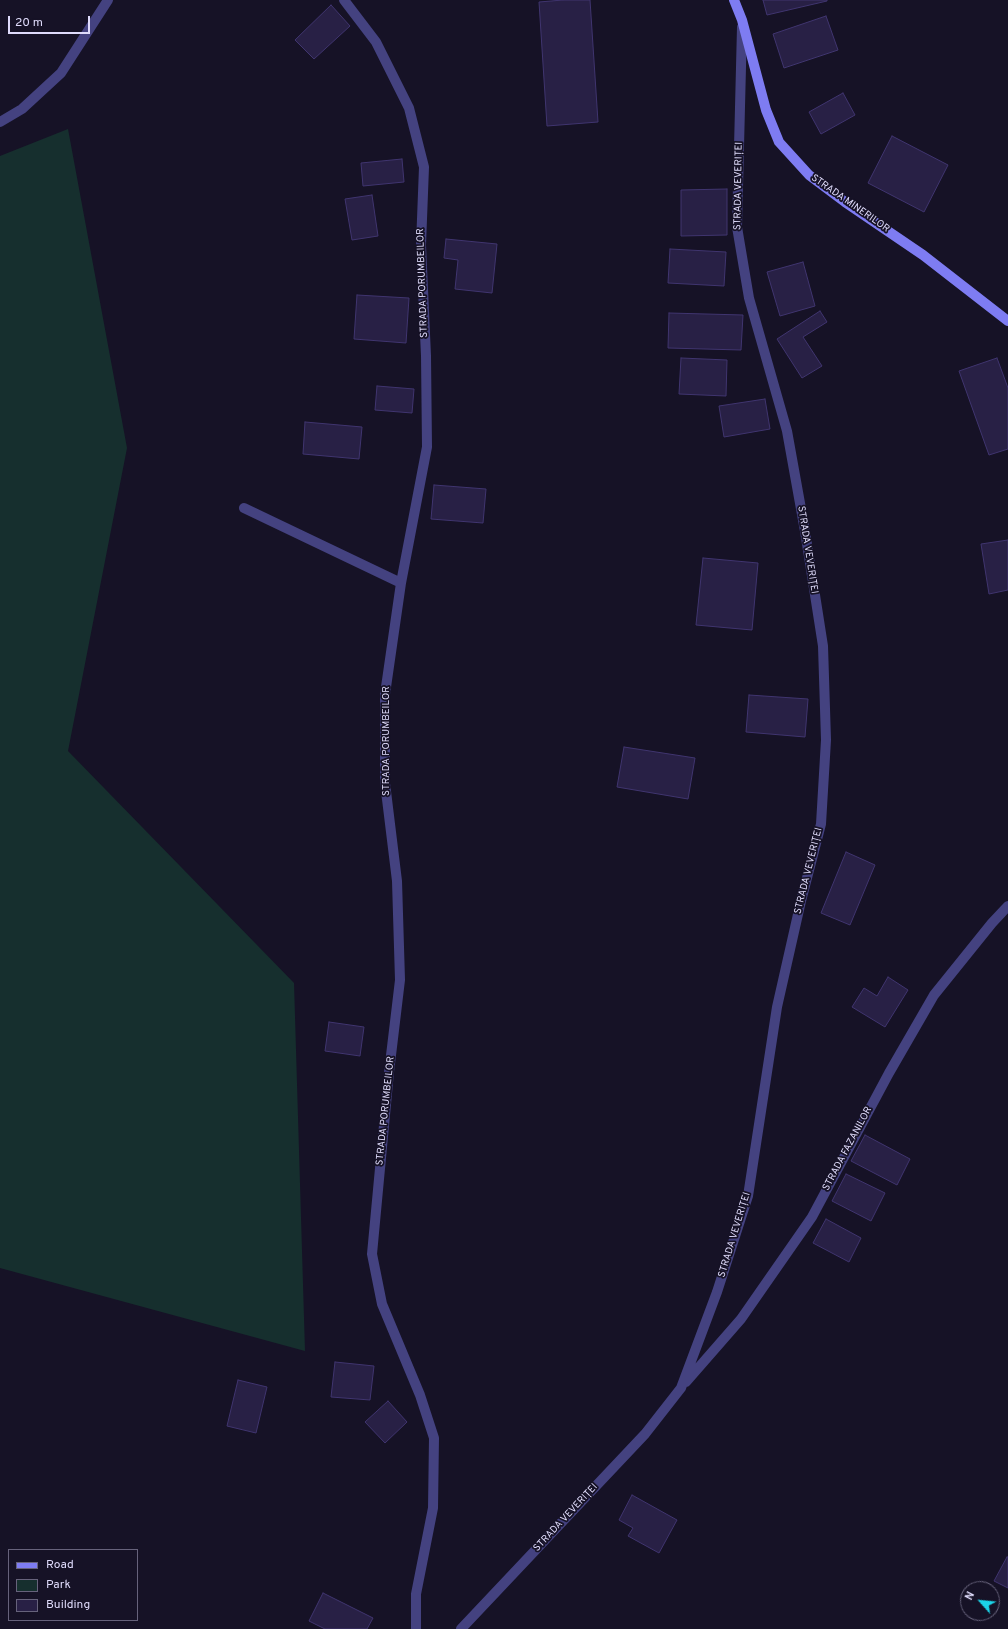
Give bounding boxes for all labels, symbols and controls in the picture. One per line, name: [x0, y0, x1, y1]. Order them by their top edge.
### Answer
scale bar: [10, 8, 92, 34]
text: 20 m: [15, 15, 43, 31]
street label: STRADA VEVERIȚEI: [732, 142, 746, 230]
street label: STRADA MINERILOR: [809, 172, 891, 236]
street label: STRADA PORUMBEILOR: [415, 228, 431, 338]
street label: STRADA VEVERIȚEI: [794, 505, 820, 595]
street label: STRADA PORUMBEILOR: [381, 686, 393, 796]
street label: STRADA VEVERIȚEI: [792, 827, 826, 915]
street label: STRADA PORUMBEILOR: [374, 1056, 398, 1166]
street label: STRADA FAZANILOR: [821, 1105, 875, 1193]
street label: STRADA VEVERIȚEI: [716, 1191, 754, 1279]
street label: STRADA VEVERIȚEI: [531, 1482, 601, 1554]
legend: [8, 1549, 138, 1621]
text: Road: [46, 1557, 74, 1573]
text: Park: [46, 1577, 71, 1593]
north arrow: [960, 1581, 1000, 1621]
text: N: [962, 1589, 978, 1603]
text: Building: [46, 1597, 90, 1613]

